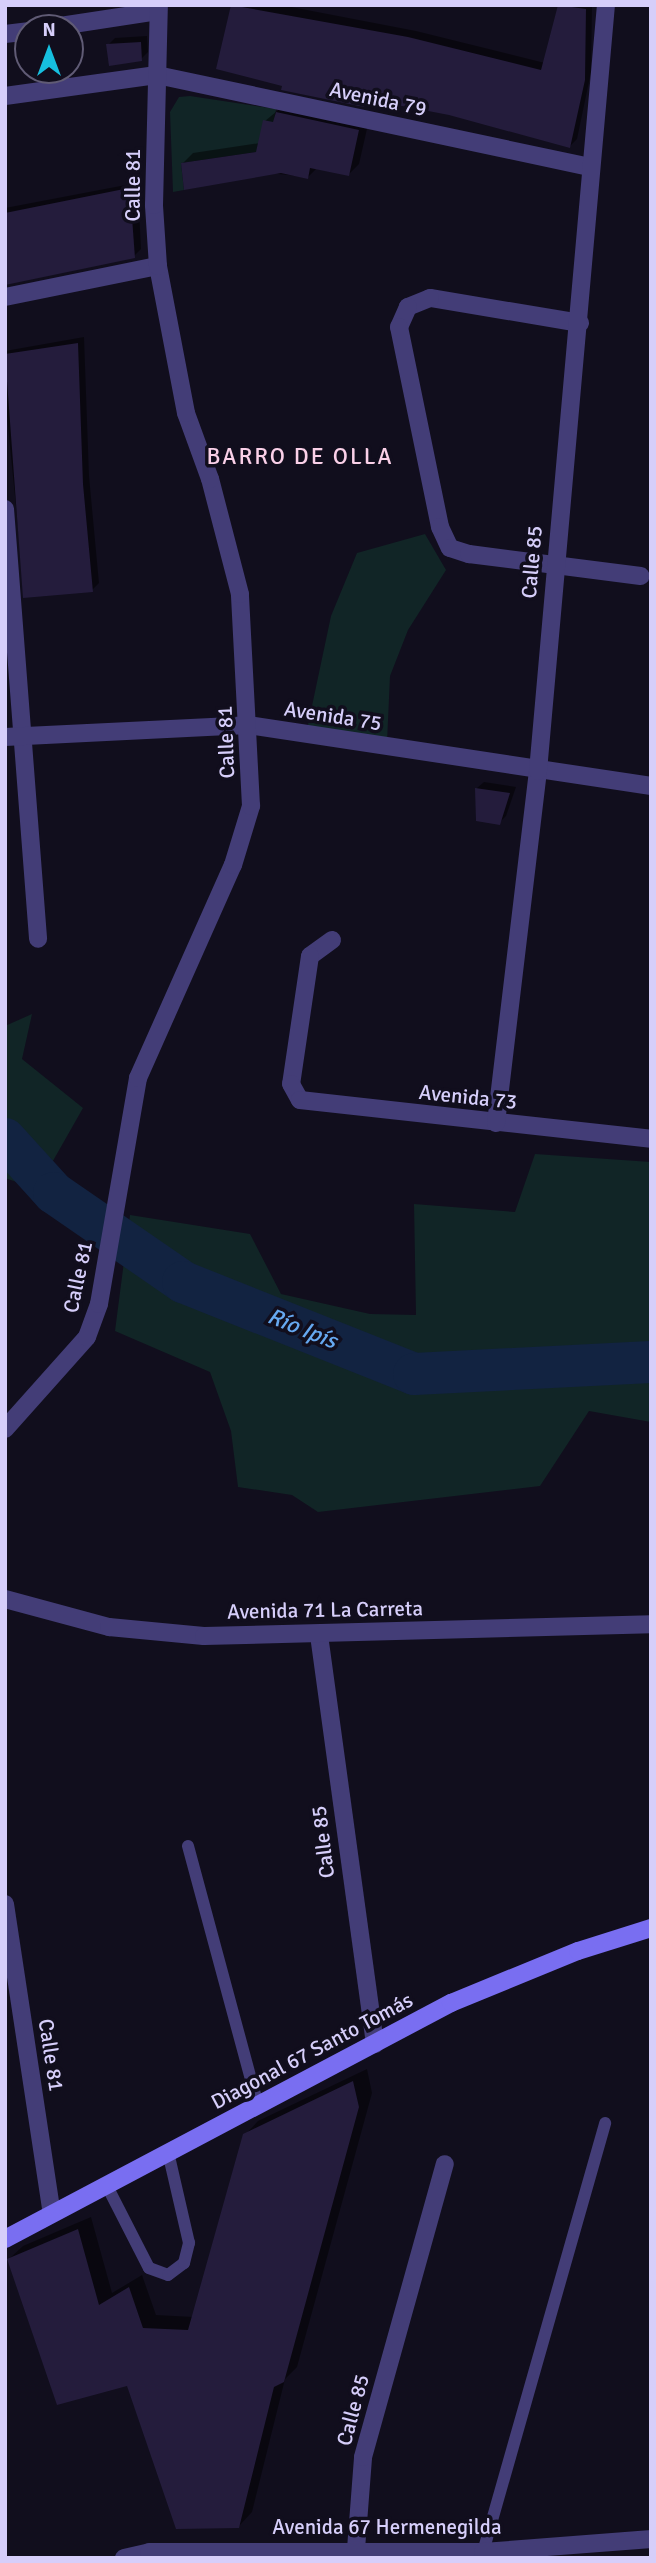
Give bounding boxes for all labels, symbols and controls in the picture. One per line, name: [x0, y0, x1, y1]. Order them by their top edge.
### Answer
north arrow: [14, 14, 84, 84]
text: N: [42, 18, 56, 42]
street label: Avenida 79: [327, 76, 429, 122]
street label: Calle 81: [120, 149, 146, 221]
district label: BARRO DE OLLA: [208, 443, 392, 471]
street label: Calle 85: [516, 525, 548, 599]
street label: Avenida 75: [282, 696, 384, 736]
street label: Calle 81: [212, 705, 240, 779]
street label: Avenida 73: [418, 1079, 518, 1115]
street label: Calle 81: [58, 1239, 98, 1315]
water label: Río Ipís: [263, 1303, 341, 1355]
street label: Avenida 71 La Carreta: [227, 1596, 423, 1624]
street label: Calle 85: [306, 1804, 340, 1880]
street label: Diagonal 67 Santo Tomás: [207, 1987, 417, 2115]
street label: Calle 81: [33, 2017, 69, 2093]
street label: Calle 85: [331, 2372, 375, 2448]
street label: Avenida 67 Hermenegilda: [272, 2514, 502, 2540]

